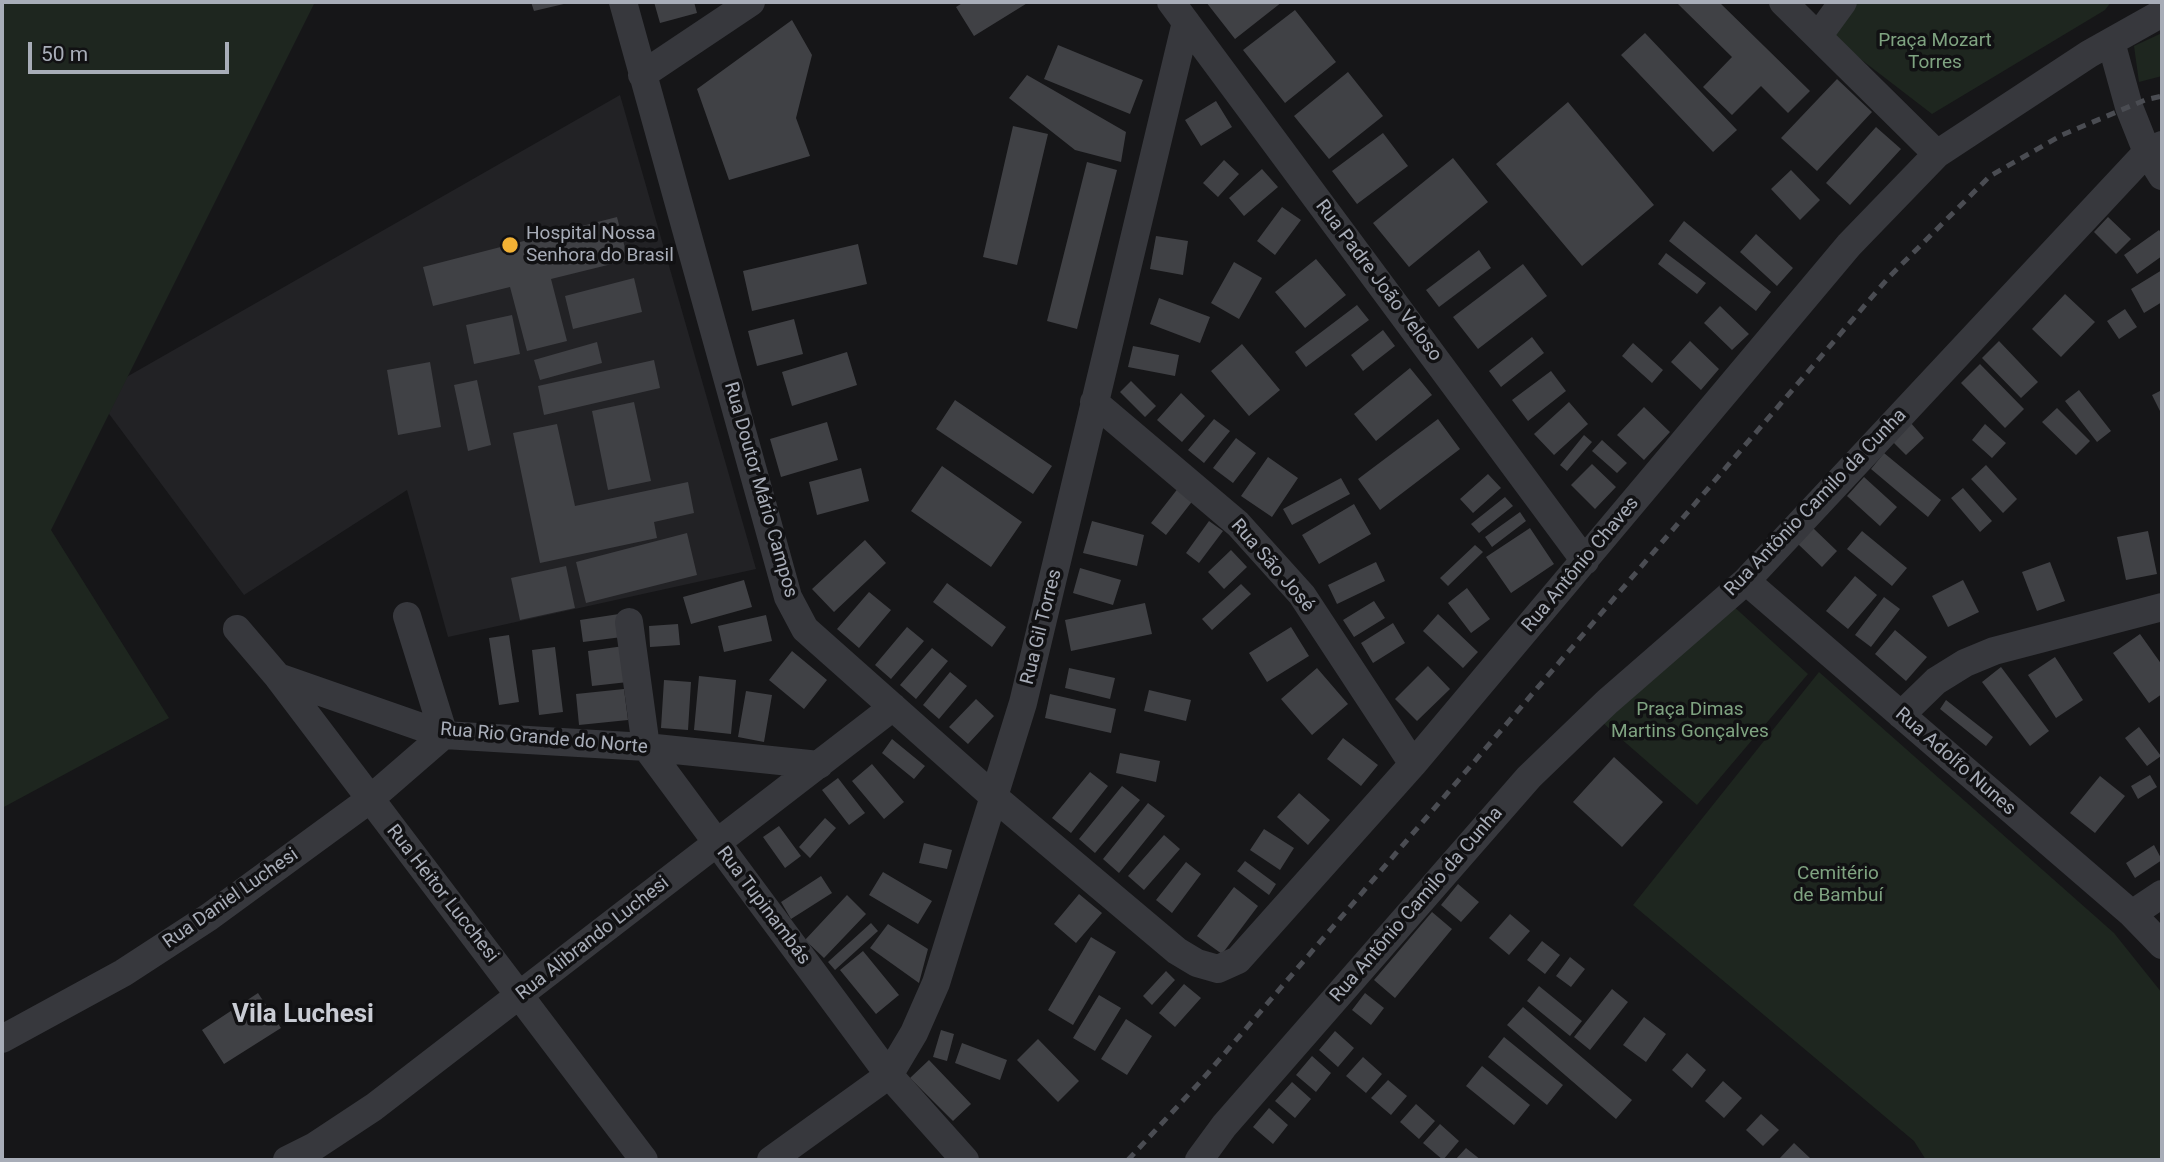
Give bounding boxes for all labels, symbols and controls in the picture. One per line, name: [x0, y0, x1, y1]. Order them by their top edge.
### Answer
scale bar: [32, 28, 233, 72]
park label: Praça Mozart Torres: [1878, 30, 1992, 74]
text: 50 m: [41, 42, 88, 66]
street label: Rua Padre João Veloso: [1310, 196, 1446, 366]
place label: Hospital Nossa Senhora do Brasil: [526, 223, 674, 267]
marker: Hospital Nossa Senhora do Brasil: [500, 235, 520, 255]
street label: Rua Doutor Mário Campos: [718, 380, 802, 600]
street label: Rua Antônio Camilo da Cunha: [1720, 405, 1912, 601]
street label: Rua Antônio Chaves: [1518, 493, 1644, 637]
street label: Rua São José: [1225, 515, 1319, 617]
street label: Rua Gil Torres: [1017, 567, 1067, 687]
park label: Praça Dimas Martins Gonçalves: [1611, 699, 1769, 743]
street label: Rua Adolfo Nunes: [1890, 703, 2020, 821]
street label: Rua Rio Grande do Norte: [439, 719, 649, 759]
street label: Rua Antônio Camilo da Cunha: [1326, 803, 1508, 1007]
street label: Rua Heitor Lucchesi: [381, 821, 503, 967]
street label: Rua Tupinambás: [711, 843, 815, 969]
street label: Rua Daniel Luchesi: [159, 844, 303, 954]
park label: Cemitério de Bambuí: [1793, 863, 1883, 907]
street label: Rua Alibrando Luchesi: [512, 872, 674, 1006]
district label: Vila Luchesi: [232, 999, 374, 1031]

